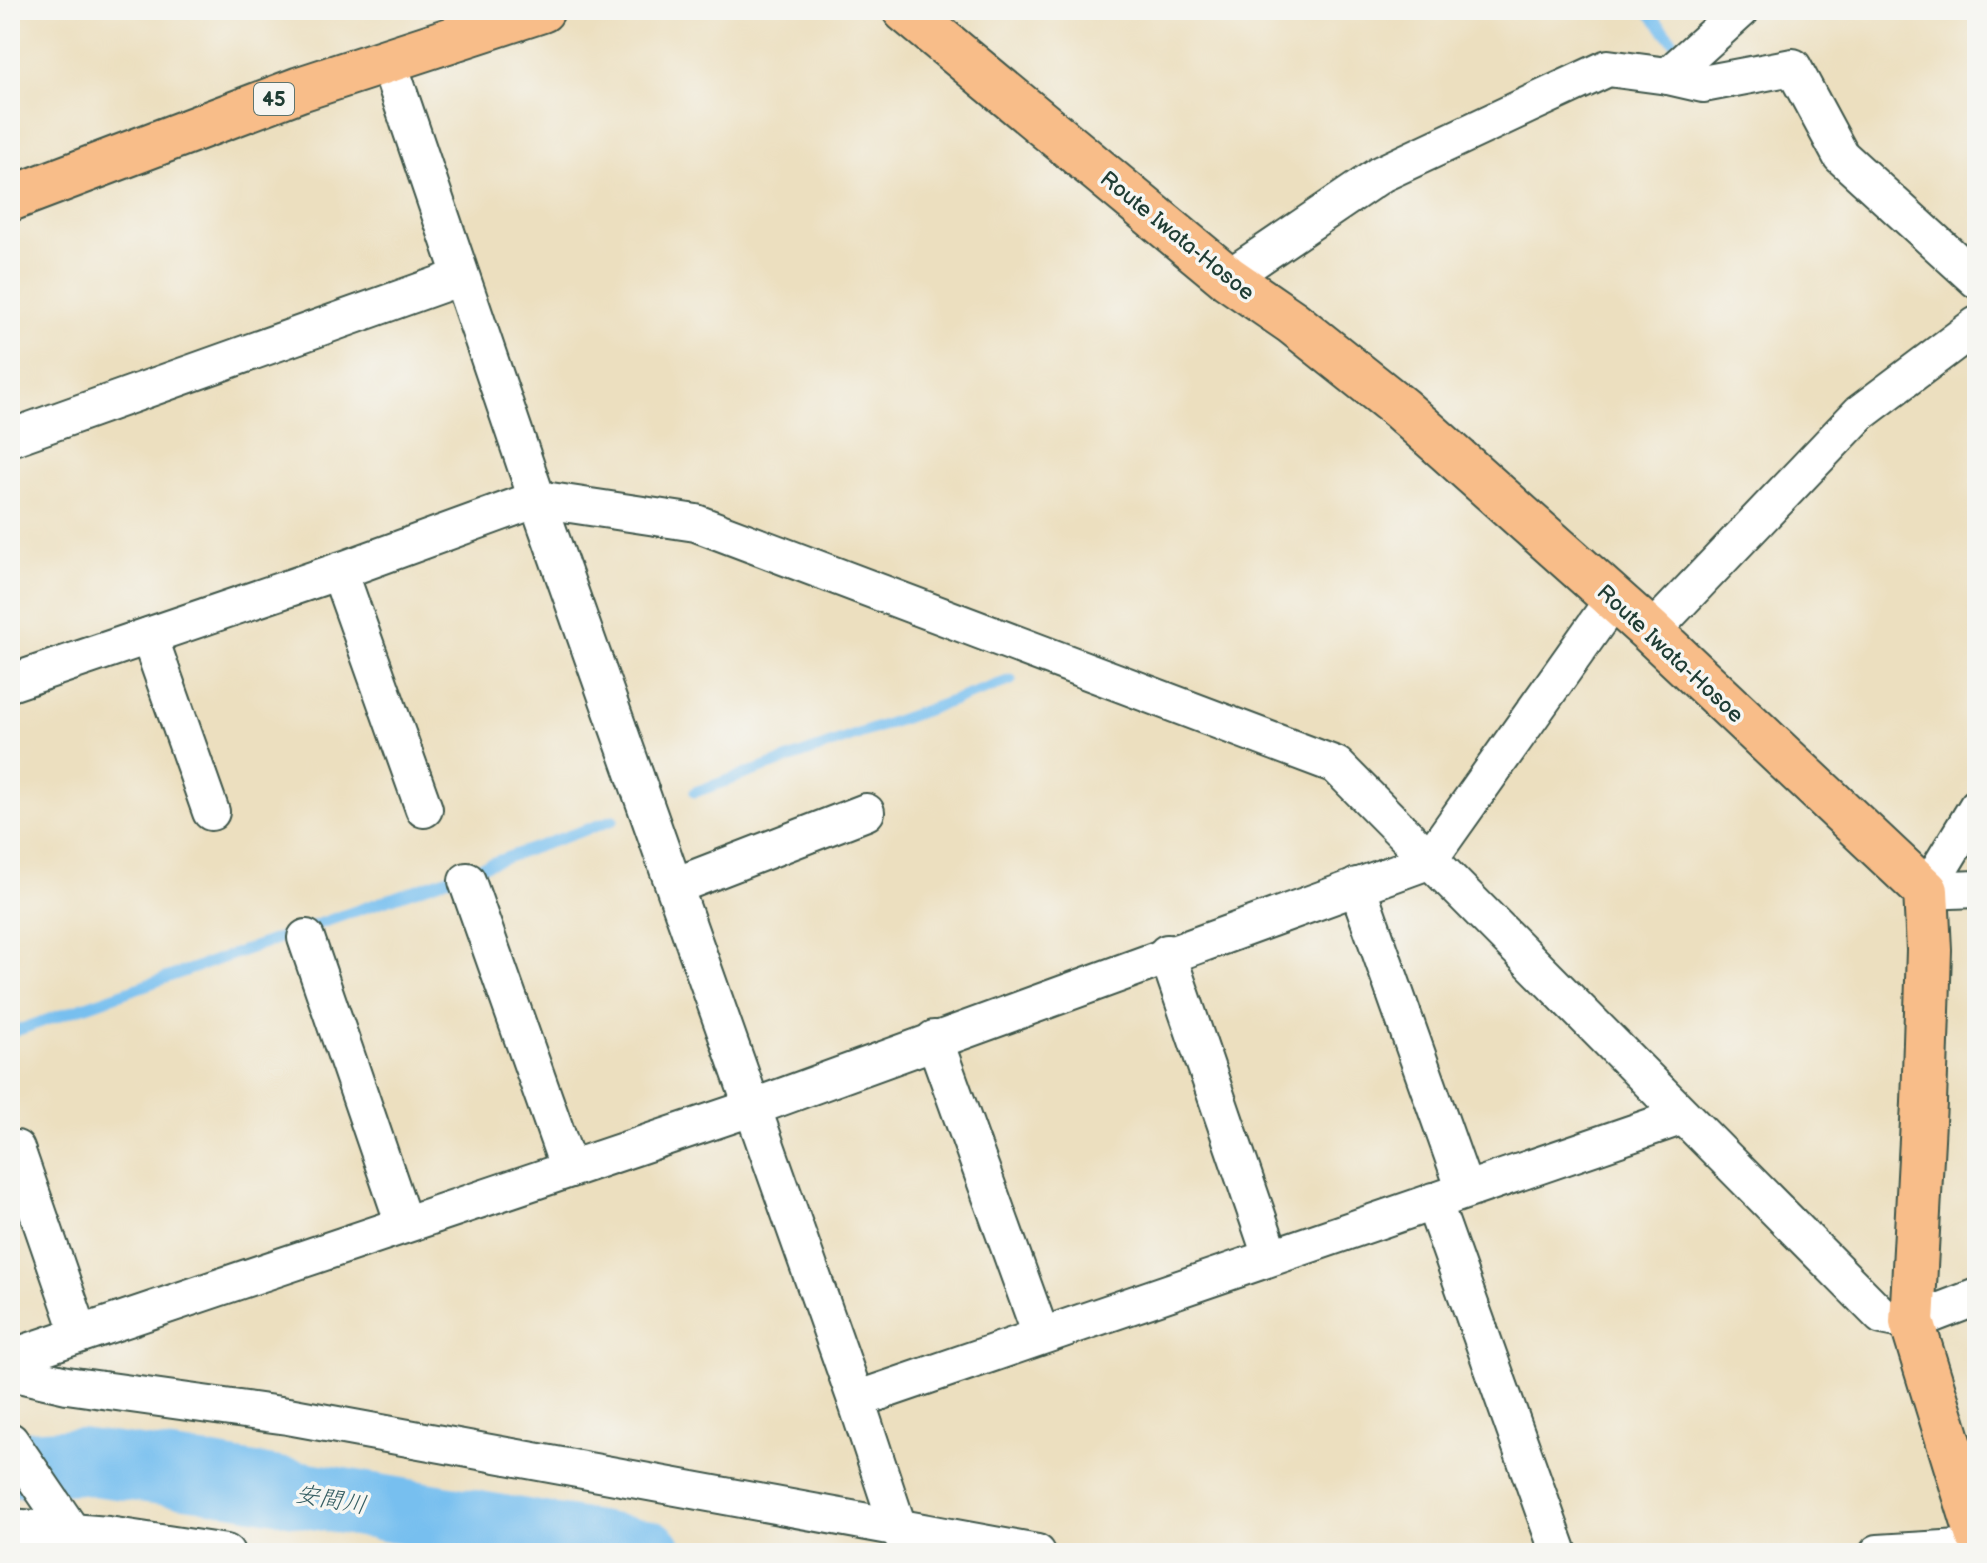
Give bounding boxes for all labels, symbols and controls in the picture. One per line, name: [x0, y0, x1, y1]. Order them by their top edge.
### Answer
road number: 45: [254, 83, 294, 115]
street label: Route Iwata-Hosoe: [1094, 166, 1260, 307]
street label: Route Iwata-Hosoe: [1591, 579, 1749, 729]
water label: 安間川: [293, 1479, 369, 1520]

